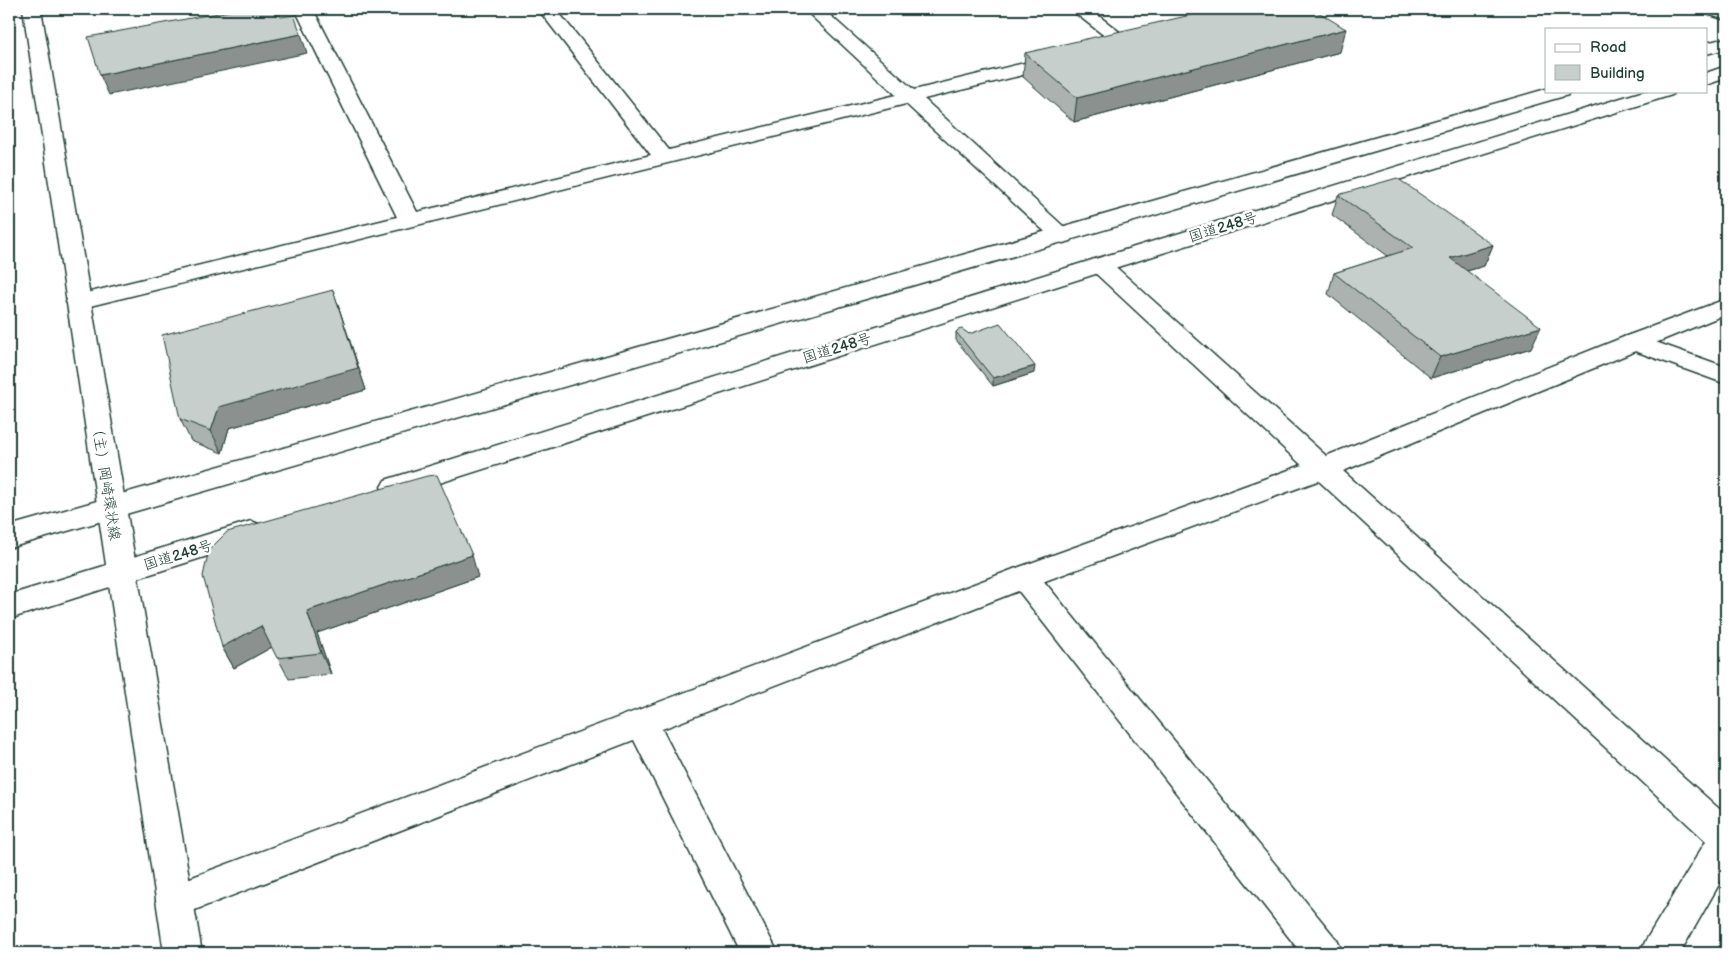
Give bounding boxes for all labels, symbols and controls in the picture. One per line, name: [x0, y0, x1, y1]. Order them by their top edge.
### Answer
legend: [1545, 28, 1708, 92]
text: Road: [1590, 38, 1626, 57]
text: Building: [1590, 64, 1645, 83]
street label: 国道248号: [1186, 208, 1260, 247]
street label: 国道248号: [800, 329, 874, 368]
street label: （主）岡崎環状線: [87, 420, 124, 542]
street label: 国道248号: [141, 536, 215, 575]

